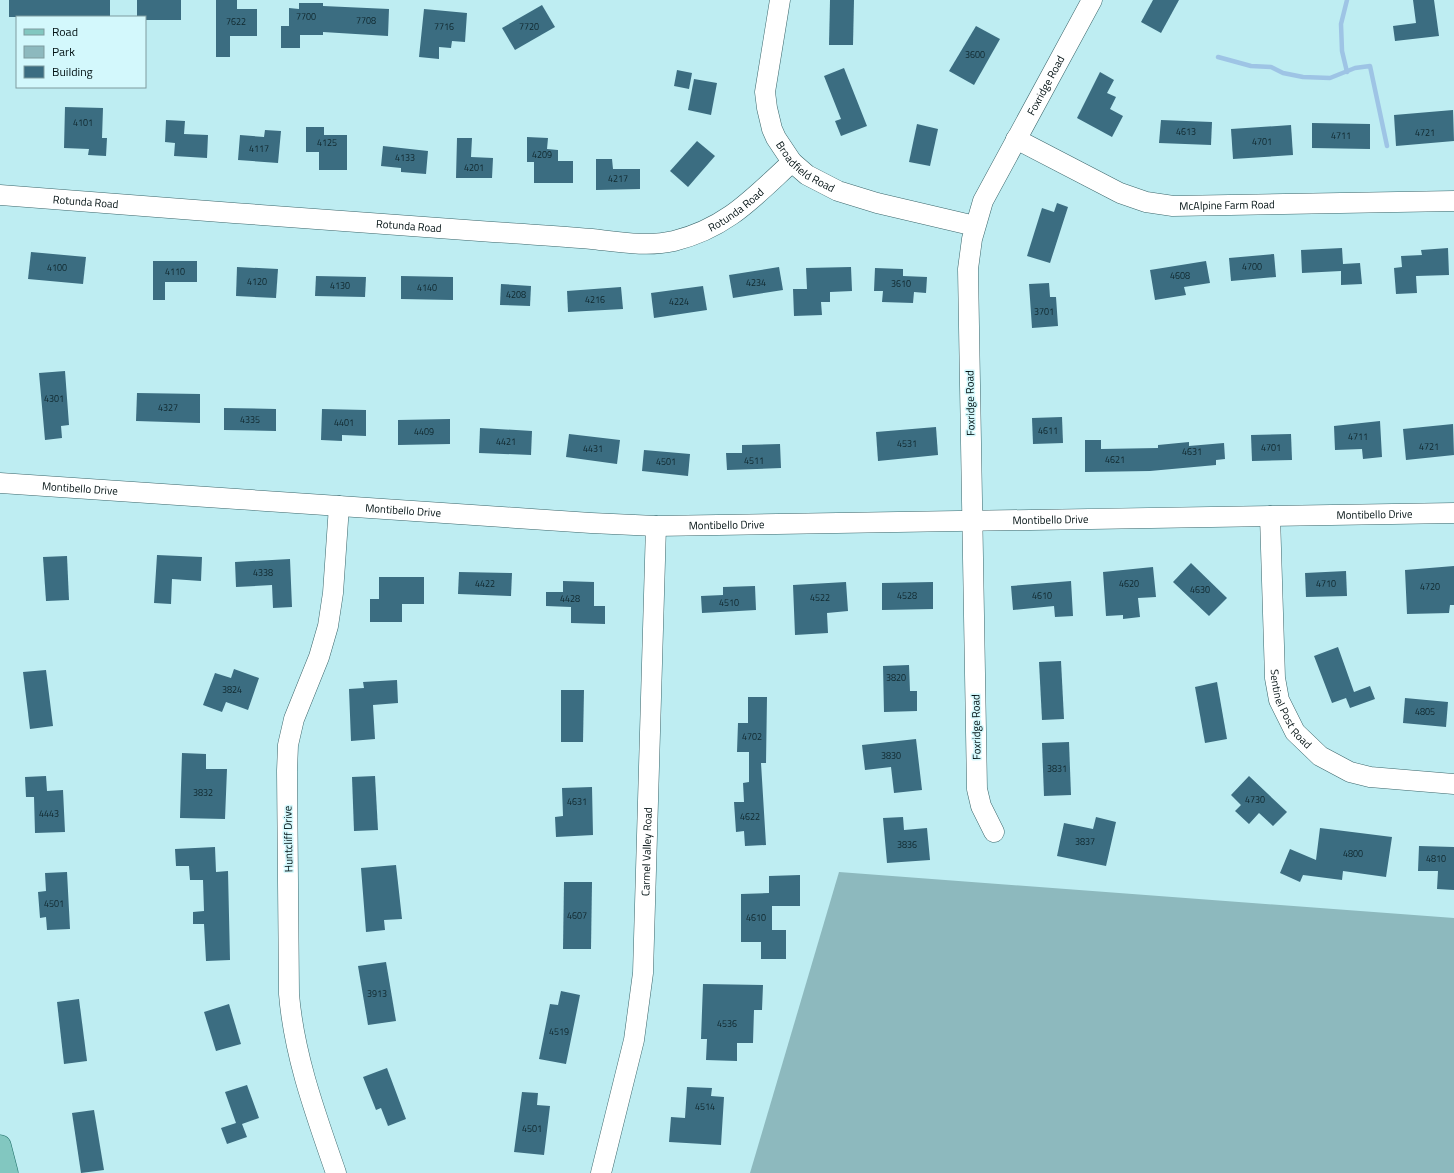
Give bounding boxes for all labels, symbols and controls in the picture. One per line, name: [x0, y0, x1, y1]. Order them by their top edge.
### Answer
house number: 7700: [296, 10, 316, 23]
house number: 7708: [356, 14, 376, 27]
house number: 7622: [226, 15, 246, 28]
legend: [16, 16, 146, 88]
house number: 7716: [434, 20, 454, 33]
house number: 7720: [519, 20, 539, 33]
text: Road: [52, 22, 78, 41]
text: Park: [52, 42, 75, 61]
house number: 3600: [965, 48, 985, 61]
street label: Foxridge Road: [1023, 52, 1069, 118]
text: Building: [52, 62, 93, 81]
house number: 4101: [73, 116, 93, 129]
house number: 4613: [1176, 125, 1196, 138]
house number: 4721: [1415, 126, 1435, 139]
house number: 4711: [1331, 129, 1351, 142]
house number: 4701: [1252, 135, 1272, 148]
house number: 4125: [317, 136, 337, 149]
street label: Broadfield Road: [772, 138, 838, 196]
house number: 4117: [249, 142, 269, 155]
house number: 4209: [532, 148, 552, 161]
house number: 4133: [395, 151, 415, 164]
house number: 4201: [464, 161, 484, 174]
house number: 4217: [608, 172, 628, 185]
street label: Rotunda Road: [705, 184, 767, 236]
street label: Rotunda Road: [52, 191, 119, 212]
street label: McAlpine Farm Road: [1179, 196, 1275, 214]
street label: Rotunda Road: [376, 215, 442, 236]
house number: 4700: [1242, 260, 1262, 273]
house number: 4100: [47, 261, 67, 274]
house number: 4110: [165, 265, 185, 278]
house number: 4608: [1170, 269, 1190, 282]
house number: 4120: [247, 275, 267, 288]
house number: 4234: [746, 276, 766, 289]
house number: 3610: [891, 277, 911, 290]
house number: 4130: [330, 279, 350, 292]
house number: 4140: [417, 281, 437, 294]
house number: 4208: [506, 288, 526, 301]
house number: 4216: [585, 293, 605, 306]
house number: 4224: [669, 295, 689, 308]
house number: 3701: [1034, 305, 1054, 318]
street label: Foxridge Road: [961, 370, 979, 436]
house number: 4301: [44, 392, 64, 405]
house number: 4327: [158, 401, 178, 414]
house number: 4335: [240, 413, 260, 426]
house number: 4401: [334, 416, 354, 429]
house number: 4611: [1038, 424, 1058, 437]
house number: 4409: [414, 425, 434, 438]
house number: 4711: [1348, 430, 1368, 443]
house number: 4421: [496, 435, 516, 448]
house number: 4531: [897, 437, 917, 450]
house number: 4721: [1419, 440, 1439, 453]
house number: 4701: [1261, 441, 1281, 454]
house number: 4431: [583, 442, 603, 455]
house number: 4631: [1182, 445, 1202, 458]
house number: 4621: [1105, 453, 1125, 466]
house number: 4511: [744, 454, 764, 467]
house number: 4501: [656, 455, 676, 468]
street label: Montibello Drive: [41, 478, 119, 499]
street label: Montibello Drive: [365, 500, 442, 521]
street label: Montibello Drive: [1336, 506, 1413, 523]
street label: Montibello Drive: [1012, 511, 1089, 528]
street label: Montibello Drive: [688, 516, 765, 533]
house number: 4338: [253, 566, 273, 579]
house number: 4422: [475, 577, 495, 590]
house number: 4620: [1119, 577, 1139, 590]
house number: 4710: [1316, 577, 1336, 590]
house number: 4720: [1420, 580, 1440, 593]
house number: 4630: [1190, 583, 1210, 596]
house number: 4528: [897, 589, 917, 602]
house number: 4610: [1032, 589, 1052, 602]
house number: 4522: [810, 591, 830, 604]
house number: 4428: [560, 592, 580, 605]
house number: 4510: [719, 596, 739, 609]
street label: Sentinel Post Road: [1267, 669, 1316, 752]
house number: 3820: [886, 671, 906, 684]
house number: 3824: [222, 683, 242, 696]
street label: Foxridge Road: [967, 694, 985, 760]
house number: 4805: [1415, 705, 1435, 718]
house number: 4702: [742, 730, 762, 743]
house number: 3830: [881, 749, 901, 762]
house number: 3831: [1047, 762, 1067, 775]
house number: 3832: [193, 786, 213, 799]
house number: 4730: [1245, 793, 1265, 806]
house number: 4631: [567, 795, 587, 808]
street label: Huntcliff Drive: [279, 805, 297, 872]
house number: 4443: [39, 807, 59, 820]
street label: Carmel Valley Road: [637, 807, 656, 896]
house number: 4622: [740, 810, 760, 823]
house number: 3837: [1075, 835, 1095, 848]
house number: 3836: [897, 838, 917, 851]
house number: 4800: [1343, 847, 1363, 860]
house number: 4810: [1426, 852, 1446, 865]
house number: 4501: [44, 897, 64, 910]
house number: 4607: [567, 909, 587, 922]
house number: 4610: [746, 911, 766, 924]
house number: 3913: [367, 987, 387, 1000]
house number: 4536: [717, 1017, 737, 1030]
house number: 4519: [549, 1025, 569, 1038]
house number: 4514: [695, 1100, 715, 1113]
house number: 4501: [522, 1122, 542, 1135]

